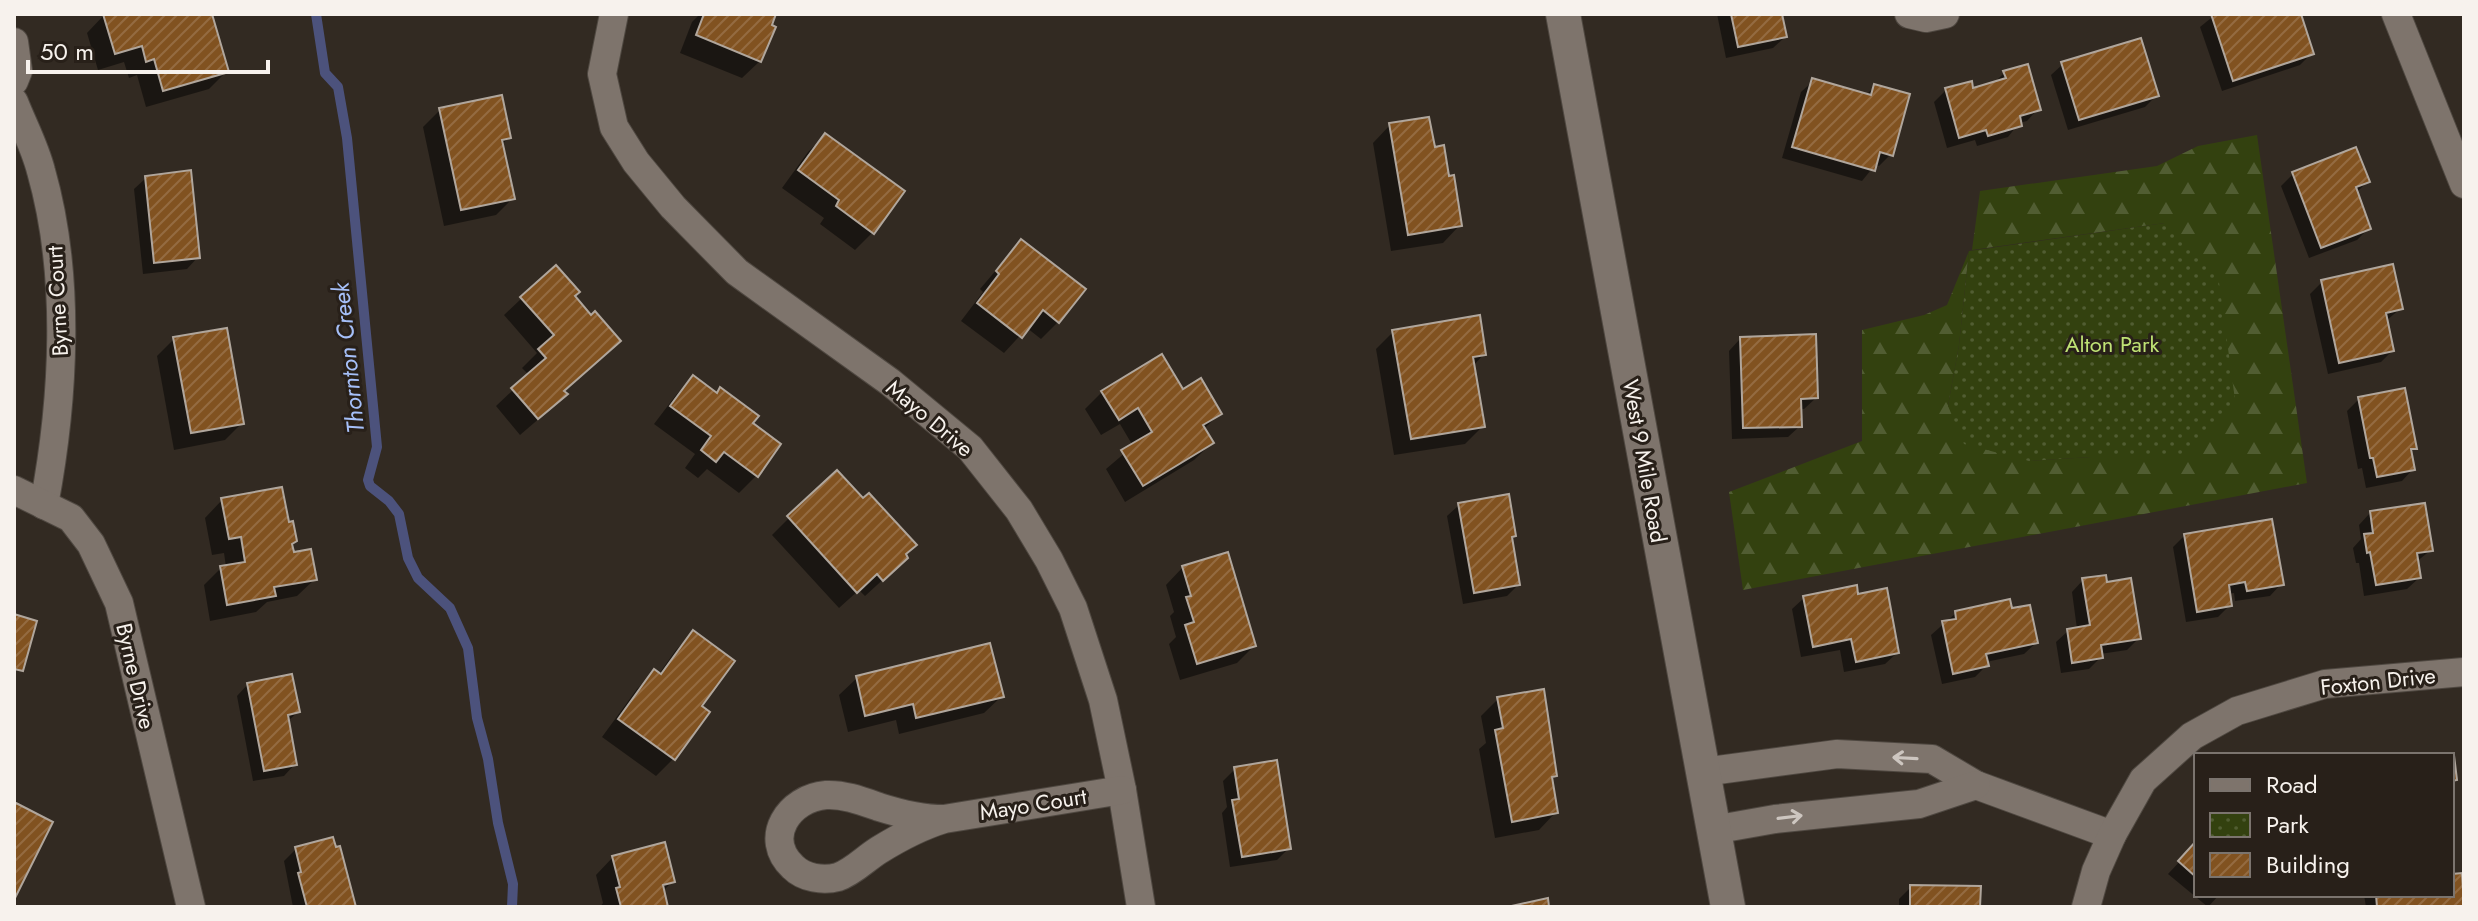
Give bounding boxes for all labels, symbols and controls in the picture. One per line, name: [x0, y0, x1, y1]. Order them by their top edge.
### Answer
scale bar: [28, 24, 268, 74]
text: 50 m: [40, 34, 94, 69]
street label: Byrne Court: [38, 244, 76, 357]
water label: Thornton Creek: [322, 279, 373, 435]
park label: Alton Park: [2065, 328, 2159, 360]
street label: Mayo Drive: [879, 372, 981, 464]
street label: West 9 Mile Road: [1615, 377, 1675, 545]
street label: Byrne Drive: [108, 620, 164, 732]
street label: Foxton Drive: [2319, 659, 2437, 703]
one-way arrow: [1892, 750, 1919, 765]
legend: [2194, 753, 2454, 897]
text: Road: [2266, 767, 2318, 802]
street label: Mayo Court: [977, 780, 1089, 828]
text: Park: [2266, 807, 2309, 842]
one-way arrow: [1776, 809, 1803, 824]
text: Building: [2266, 847, 2350, 882]

